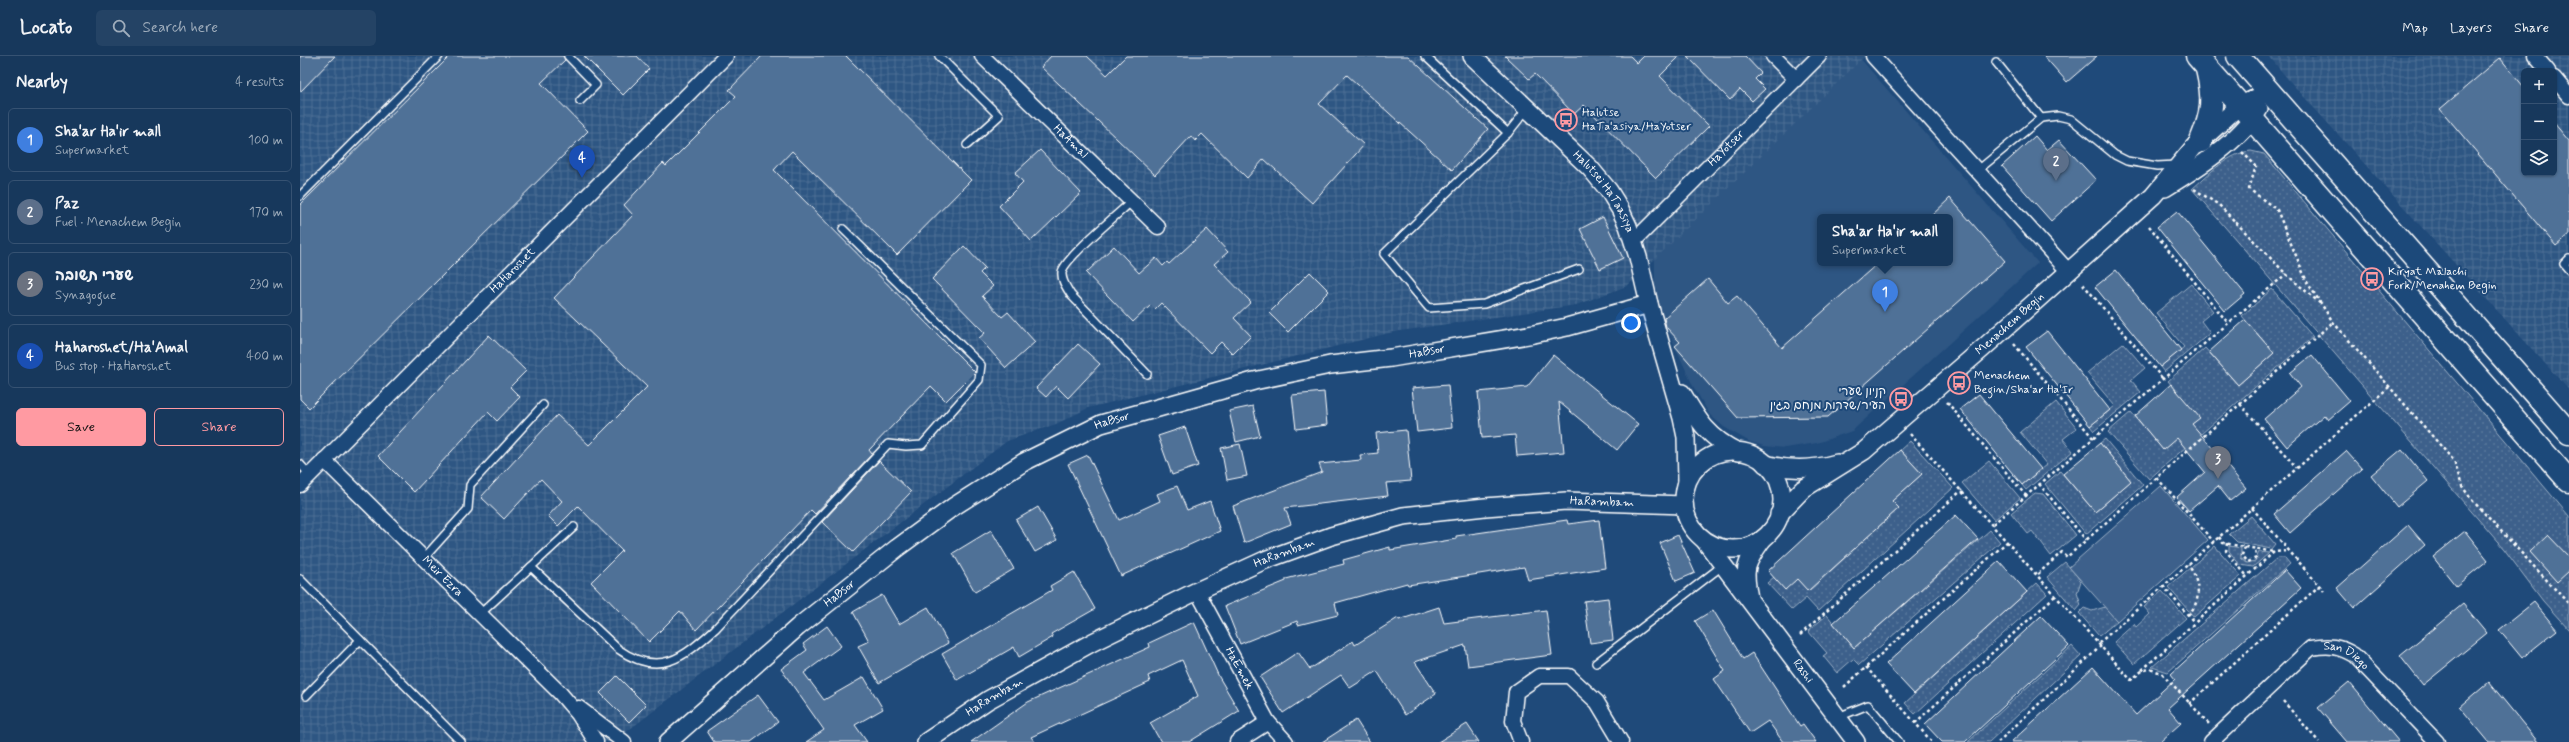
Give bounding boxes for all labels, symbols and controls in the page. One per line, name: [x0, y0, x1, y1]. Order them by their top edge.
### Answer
search box: [96, 10, 376, 46]
text: Locato: [20, 15, 72, 40]
icon: search: [110, 17, 132, 39]
text: Search here: [142, 18, 218, 38]
text: Map: [2402, 19, 2428, 37]
text: Layers: [2450, 19, 2492, 37]
text: Share: [2514, 19, 2549, 37]
map controls: [2521, 68, 2557, 176]
button: +: [2521, 68, 2557, 104]
text: Nearby: [16, 71, 68, 93]
text: 4 results: [235, 74, 284, 91]
button: −: [2521, 104, 2557, 140]
place label: Halutse HaTa'asiya/HaYotser: [1582, 105, 1691, 135]
bus stop icon: Halutse HaTa'asiya/HaYotser: [1553, 107, 1579, 133]
street label: HaAmal: [1049, 121, 1091, 162]
text: Sha'ar Ha'ir mall: [55, 122, 161, 142]
street label: HaYotser: [1705, 127, 1748, 170]
text: 1: [27, 132, 33, 149]
text: 100 m: [248, 132, 283, 149]
button: layers: [2521, 140, 2557, 176]
text: Supermarket: [55, 142, 129, 159]
pin: 4: [569, 145, 595, 178]
street label: Halutsei HaTaasiya: [1569, 147, 1638, 235]
pin: 2: [2043, 148, 2069, 181]
text: Paz: [55, 194, 79, 214]
text: 2: [27, 204, 33, 221]
text: 170 m: [249, 204, 283, 221]
text: Fuel · Menachem Begin: [55, 214, 181, 231]
popup: [1817, 214, 1953, 266]
text: Sha'ar Ha'ir mall: [1832, 222, 1938, 242]
text: Supermarket: [1832, 242, 1906, 259]
street label: HaHaroshet: [486, 244, 539, 297]
place label: Kiryat Malachi Fork/Menahem Begin: [2388, 264, 2496, 294]
text: שערי תשובה: [55, 266, 133, 286]
bus stop icon: Kiryat Malachi Fork/Menahem Begin: [2359, 266, 2385, 292]
text: 3: [27, 276, 33, 293]
text: 230 m: [249, 276, 283, 293]
pin: 1: [1872, 279, 1898, 312]
text: Synagogue: [55, 287, 116, 304]
street label: Menachem Begin: [1972, 289, 2048, 359]
your location: [1621, 313, 1641, 333]
text: Haharoshet/Ha'Amal: [55, 338, 188, 358]
street label: HaBsor: [1408, 341, 1446, 363]
text: 4: [26, 348, 34, 365]
text: 400 m: [246, 348, 283, 365]
text: Bus stop · HaHaroshet: [55, 358, 171, 375]
place label: Menachem Begin/Sha'ar Ha'Ir: [1974, 368, 2073, 399]
bus stop icon: Menachem Begin/Sha'ar Ha'Ir: [1946, 370, 1972, 396]
place label: קניון שערי העיר/שדרות מנחם בגין: [1770, 384, 1886, 414]
bus stop icon: קניון שערי העיר/שדרות מנחם בגין: [1888, 386, 1914, 412]
button: Save: [16, 408, 146, 446]
button: Share: [154, 408, 284, 446]
street label: HaBsor: [1092, 408, 1132, 434]
pin: 3: [2205, 446, 2231, 479]
street label: HaRambam: [1570, 493, 1634, 511]
street label: HaRambam: [1251, 534, 1317, 572]
street label: Meir Ezra: [418, 553, 466, 601]
street label: HaBsor: [821, 576, 859, 611]
street label: San Diego: [2324, 638, 2372, 674]
street label: HaEmek: [1221, 644, 1257, 692]
street label: Rashi: [1789, 656, 1817, 687]
street label: HaRambam: [963, 674, 1026, 721]

